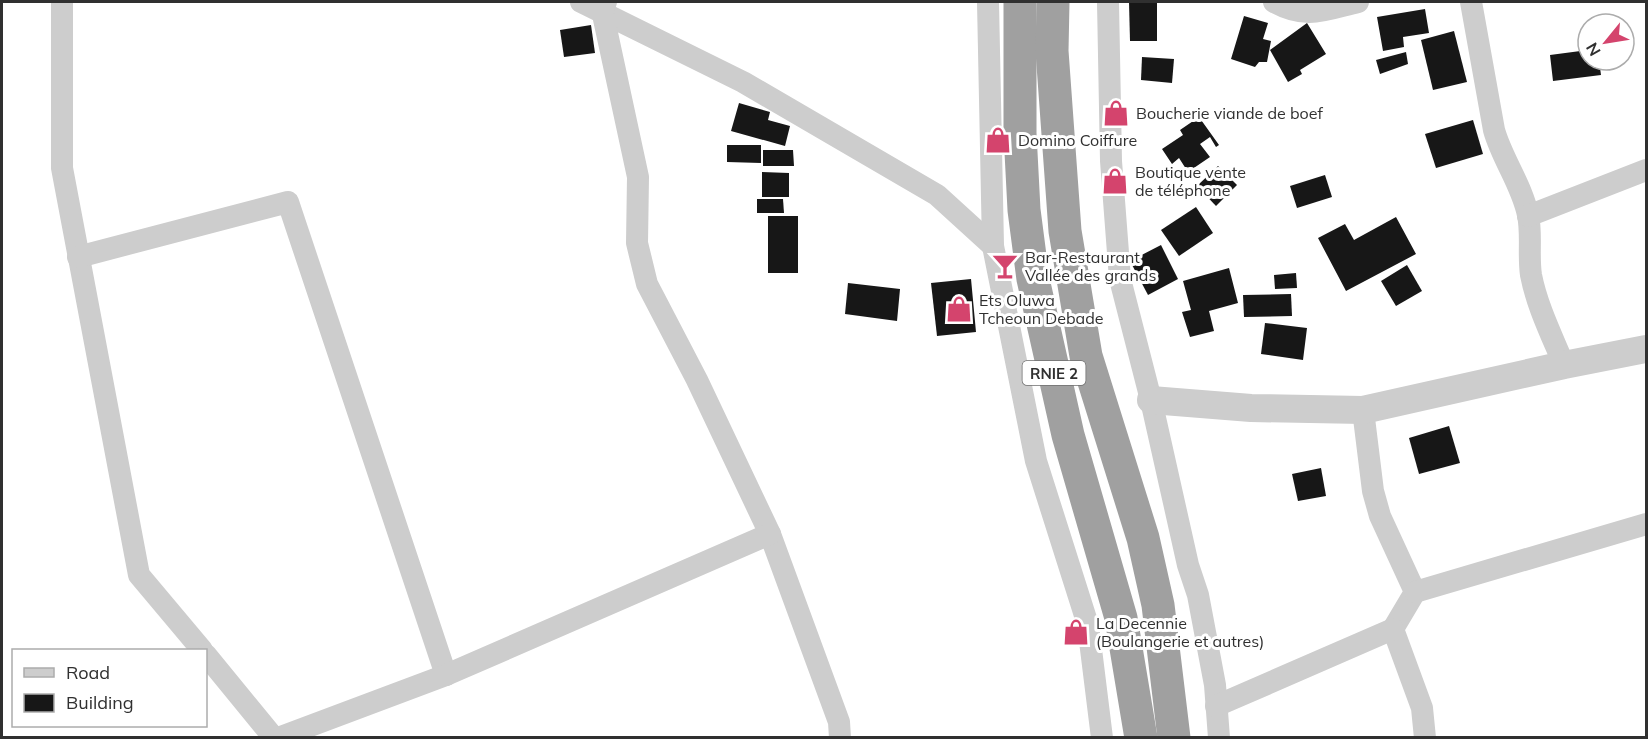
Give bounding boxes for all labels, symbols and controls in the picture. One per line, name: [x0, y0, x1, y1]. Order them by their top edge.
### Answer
north arrow: [1576, 12, 1636, 72]
text: N: [1581, 39, 1605, 60]
shop icon: Boucherie viande de boef: [1101, 98, 1131, 128]
place label: Boucherie viande de boef: [1136, 103, 1323, 123]
shop icon: Domino Coiffure: [983, 125, 1013, 155]
place label: Domino Coiffure: [1018, 130, 1137, 150]
place label: Boutique vente de téléphone: [1135, 162, 1246, 200]
shop icon: Boutique vente de téléphone: [1100, 166, 1130, 196]
place label: Bar-Restaurant Vallée des grands: [1025, 247, 1156, 285]
bar icon: Bar-Restaurant Vallée des grands: [990, 251, 1020, 281]
place label: Ets Oluwa Tcheoun Debade: [979, 290, 1104, 328]
shop icon: Ets Oluwa Tcheoun Debade: [944, 294, 974, 324]
road number: RNIE 2: [1022, 361, 1086, 385]
place label: La Decennie (Boulangerie et autres): [1096, 613, 1264, 651]
shop icon: La Decennie (Boulangerie et autres): [1061, 617, 1091, 647]
legend: [12, 649, 207, 727]
text: Road: [66, 661, 110, 684]
text: Building: [66, 691, 134, 714]

